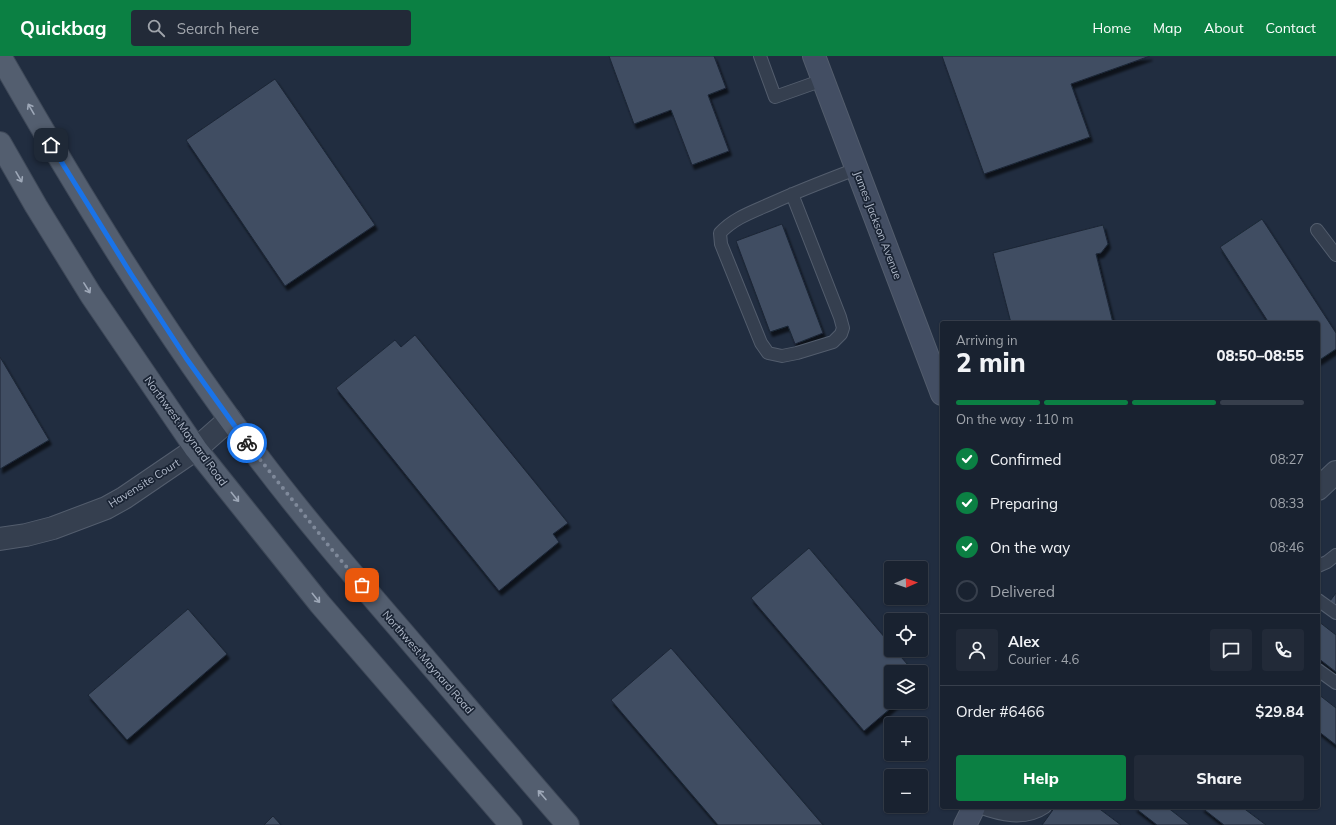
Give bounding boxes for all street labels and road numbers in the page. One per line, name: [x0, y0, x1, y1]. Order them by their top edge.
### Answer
street label: James Jackson Avenue: [851, 169, 905, 281]
street label: Northwest Maynard Road: [142, 374, 230, 488]
street label: Havensite Court: [106, 455, 183, 511]
street label: Northwest Maynard Road: [379, 608, 477, 716]

